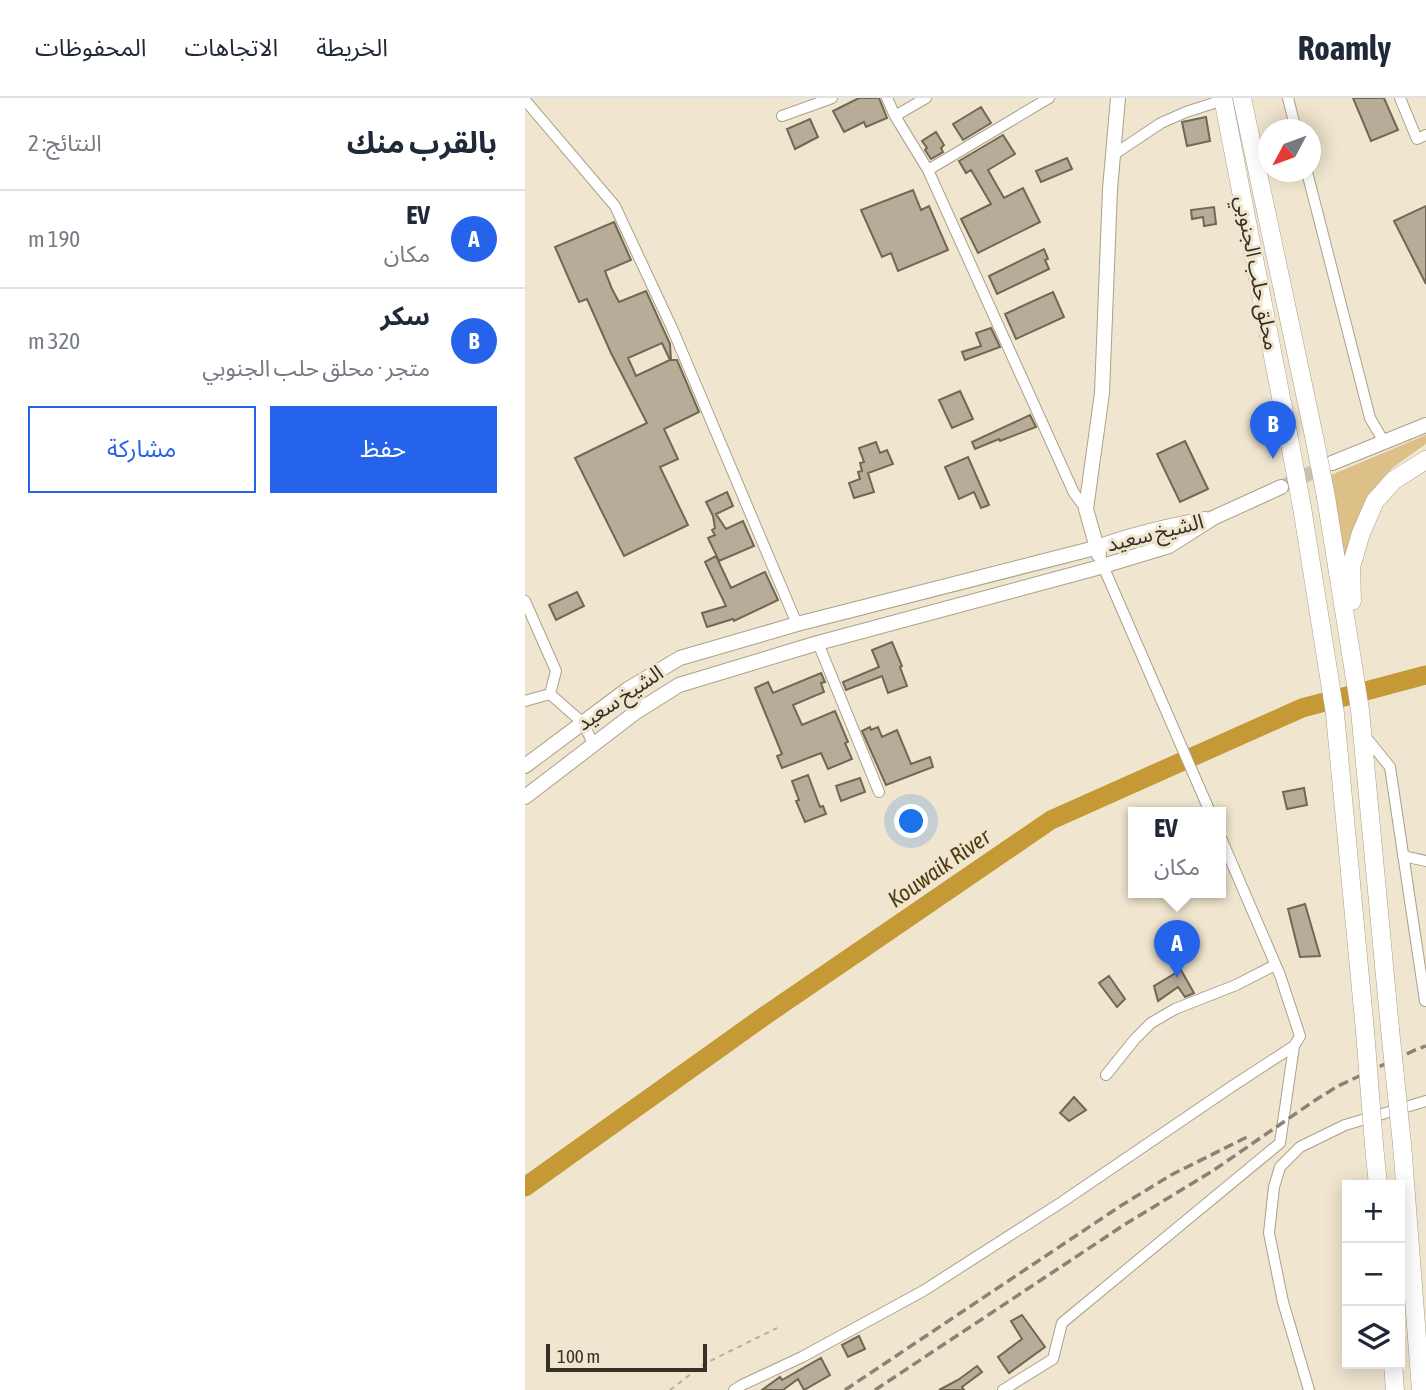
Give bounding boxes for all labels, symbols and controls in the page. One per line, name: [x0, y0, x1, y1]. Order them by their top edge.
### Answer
text: Roamly: [1298, 29, 1391, 67]
text: المحفوظات: [35, 34, 146, 61]
text: الاتجاهات: [184, 34, 278, 61]
text: الخريطة: [316, 34, 388, 61]
north arrow: [1258, 119, 1321, 182]
text: بالقرب منك: [347, 125, 497, 159]
text: النتائج: 2: [28, 130, 102, 156]
street label: محلق حلب الجنوبي: [1226, 193, 1285, 353]
text: EV: [406, 200, 430, 230]
text: 190 m: [28, 226, 80, 252]
text: A: [468, 226, 480, 252]
text: مكان: [384, 241, 430, 267]
text: سكر: [380, 301, 430, 331]
text: 320 m: [28, 328, 80, 354]
text: B: [469, 328, 479, 354]
text: متجر · محلق حلب الجنوبي: [202, 355, 430, 381]
pin: B: [1250, 401, 1296, 459]
button: مشاركة: [28, 406, 256, 493]
button: حفظ: [270, 406, 497, 493]
street label: الشيخ سعيد: [1104, 508, 1207, 560]
street label: الشيخ سعيد: [572, 660, 669, 738]
your location: [894, 804, 928, 838]
popup: [1128, 807, 1226, 898]
text: EV: [1154, 813, 1178, 843]
water label: Kouwaik River: [883, 823, 996, 913]
text: مكان: [1154, 854, 1200, 880]
pin: A: [1154, 920, 1200, 978]
map controls: [1342, 1180, 1405, 1369]
button: +: [1342, 1180, 1405, 1243]
button: −: [1342, 1243, 1405, 1306]
button: layers: [1342, 1306, 1405, 1369]
scale bar: [546, 1341, 707, 1373]
text: 100 m: [557, 1345, 600, 1367]

